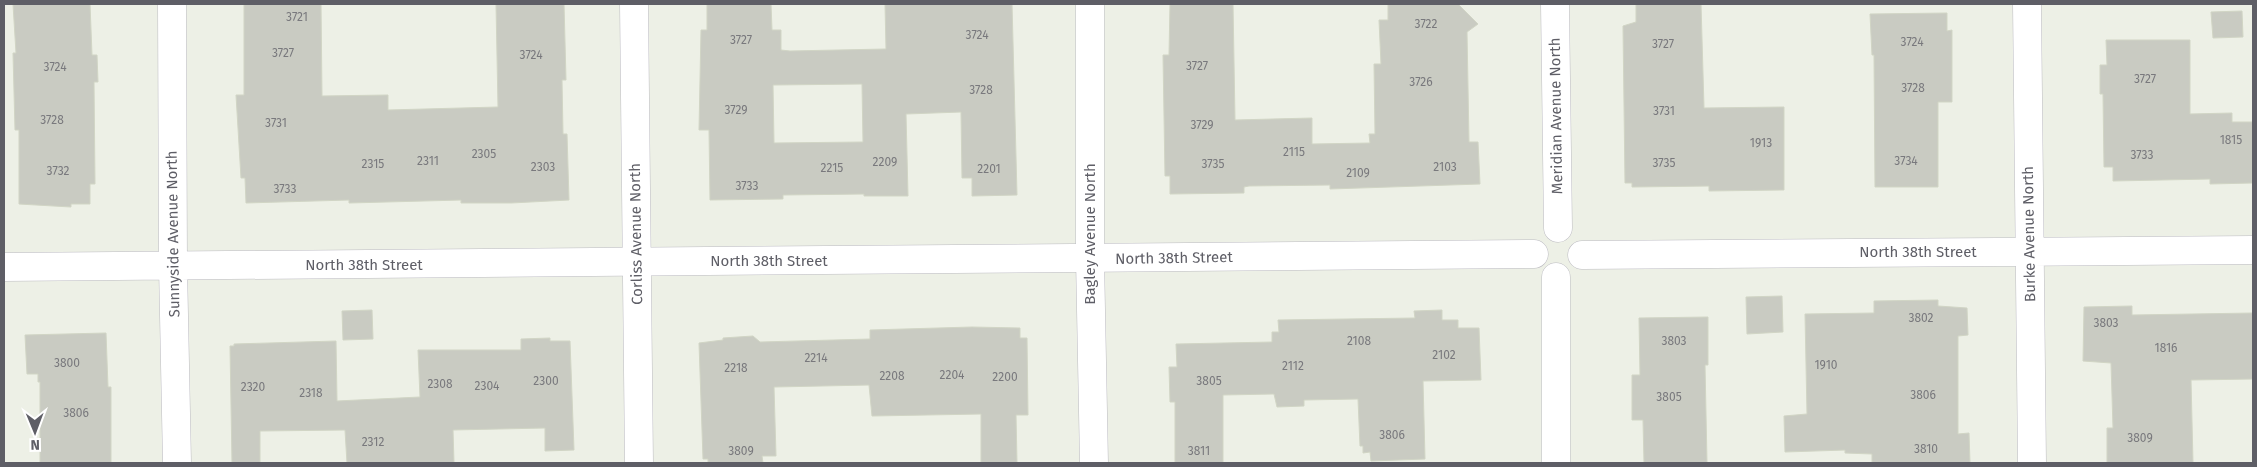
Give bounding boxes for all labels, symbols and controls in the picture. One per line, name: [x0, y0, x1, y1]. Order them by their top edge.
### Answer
house number: 3721: [286, 10, 308, 24]
house number: 3722: [1415, 17, 1438, 31]
house number: 3724: [965, 28, 989, 42]
house number: 3727: [730, 33, 752, 47]
house number: 3724: [1900, 35, 1924, 49]
street label: Meridian Avenue North: [1546, 37, 1566, 195]
house number: 3727: [1652, 37, 1674, 51]
house number: 3727: [272, 46, 294, 60]
house number: 3724: [519, 48, 543, 62]
house number: 3727: [1186, 59, 1208, 73]
house number: 3724: [43, 60, 67, 74]
house number: 3727: [2134, 72, 2156, 86]
house number: 3726: [1409, 75, 1433, 89]
house number: 3728: [1901, 81, 1925, 95]
house number: 3728: [969, 83, 993, 97]
house number: 3729: [724, 103, 748, 117]
house number: 3731: [1653, 104, 1675, 118]
house number: 3728: [40, 113, 64, 127]
house number: 3731: [265, 116, 287, 130]
house number: 3729: [1190, 118, 1214, 132]
house number: 1815: [2220, 133, 2242, 147]
house number: 1913: [1750, 136, 1772, 150]
house number: 2115: [1283, 145, 1305, 159]
house number: 2305: [472, 147, 496, 161]
house number: 3733: [2130, 148, 2154, 162]
street label: Sunnyside Avenue North: [163, 150, 183, 318]
house number: 2311: [417, 154, 439, 168]
house number: 3734: [1894, 154, 1918, 168]
house number: 2209: [873, 155, 897, 169]
house number: 3735: [1652, 156, 1676, 170]
house number: 2315: [362, 157, 384, 171]
house number: 3735: [1201, 157, 1225, 171]
house number: 2303: [531, 160, 555, 174]
house number: 2103: [1433, 160, 1457, 174]
house number: 2215: [821, 161, 843, 175]
house number: 2201: [977, 162, 1001, 176]
street label: Corliss Avenue North: [626, 163, 646, 305]
street label: Bagley Avenue North: [1081, 163, 1099, 305]
house number: 3732: [47, 164, 70, 178]
house number: 2109: [1346, 166, 1370, 180]
street label: Burke Avenue North: [2019, 166, 2039, 302]
house number: 3733: [735, 179, 759, 193]
house number: 3733: [273, 182, 297, 196]
street label: North 38th Street: [1859, 243, 1977, 261]
street label: North 38th Street: [1115, 248, 1234, 268]
street label: North 38th Street: [710, 252, 828, 270]
street label: North 38th Street: [305, 256, 423, 274]
house number: 3802: [1908, 311, 1934, 325]
house number: 3803: [2093, 316, 2119, 330]
house number: 2108: [1347, 334, 1371, 348]
house number: 3803: [1661, 334, 1687, 348]
house number: 1816: [2154, 341, 2178, 355]
house number: 2102: [1432, 348, 1456, 362]
house number: 2214: [804, 351, 828, 365]
house number: 3800: [54, 356, 80, 370]
house number: 1910: [1814, 358, 1838, 372]
house number: 2112: [1282, 359, 1304, 373]
house number: 2218: [724, 361, 748, 375]
house number: 2204: [940, 368, 965, 382]
house number: 2208: [879, 369, 905, 383]
house number: 2200: [992, 370, 1018, 384]
house number: 2300: [533, 374, 559, 388]
house number: 3805: [1196, 374, 1222, 388]
house number: 2308: [427, 377, 453, 391]
house number: 2304: [475, 379, 500, 393]
house number: 2320: [241, 380, 265, 394]
house number: 2318: [299, 386, 323, 400]
house number: 3806: [1910, 388, 1936, 402]
house number: 3805: [1656, 390, 1682, 404]
house number: 3806: [63, 406, 89, 420]
north arrow: [10, 407, 60, 457]
house number: 3806: [1379, 428, 1405, 442]
house number: 3809: [2127, 431, 2153, 445]
house number: 2312: [362, 435, 384, 449]
text: N: [30, 436, 40, 453]
house number: 3810: [1914, 442, 1938, 456]
house number: 3809: [728, 444, 754, 458]
house number: 3811: [1188, 444, 1210, 458]

